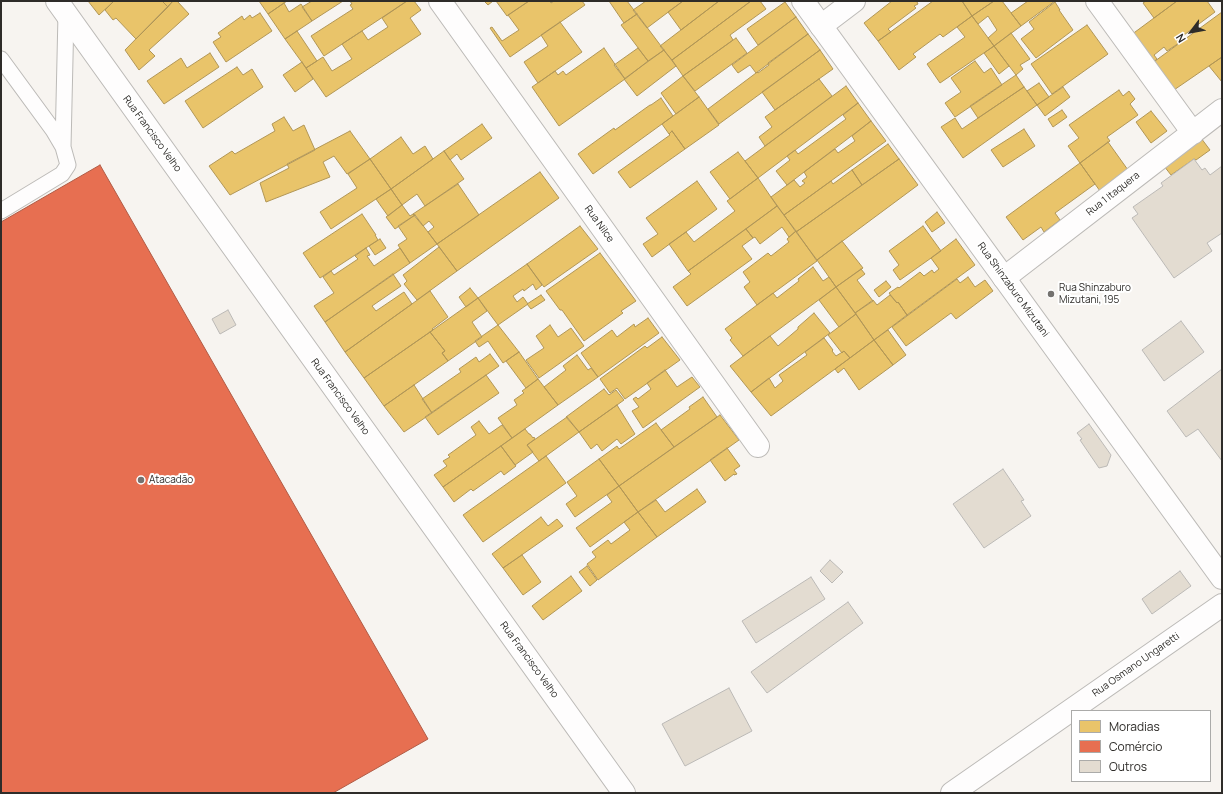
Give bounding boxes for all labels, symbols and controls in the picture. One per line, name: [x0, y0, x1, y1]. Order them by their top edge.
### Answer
north arrow: [1171, 12, 1211, 52]
text: N: [1172, 31, 1189, 46]
street label: Rua Francisco Velho: [120, 93, 184, 175]
street label: Rua 1 Itaquera: [1084, 169, 1142, 219]
street label: Rua Nilce: [582, 203, 616, 245]
street label: Rua Shinzaburo Mizutani: [975, 240, 1051, 340]
place label: Rua Shinzaburo Mizutani, 195: [1059, 282, 1131, 306]
marker: Rua Shinzaburo Mizutani, 195: [1046, 289, 1056, 299]
street label: Rua Francisco Velho: [308, 356, 372, 438]
place label: Atacadão: [149, 474, 193, 486]
marker: Atacadão: [136, 475, 146, 485]
street label: Rua Francisco Velho: [497, 619, 561, 701]
street label: Rua Osmano Ungaretti: [1090, 630, 1182, 700]
legend: [1071, 710, 1211, 782]
text: Moradias: [1109, 718, 1160, 735]
text: Comércio: [1109, 738, 1162, 755]
text: Outros: [1109, 758, 1147, 775]

